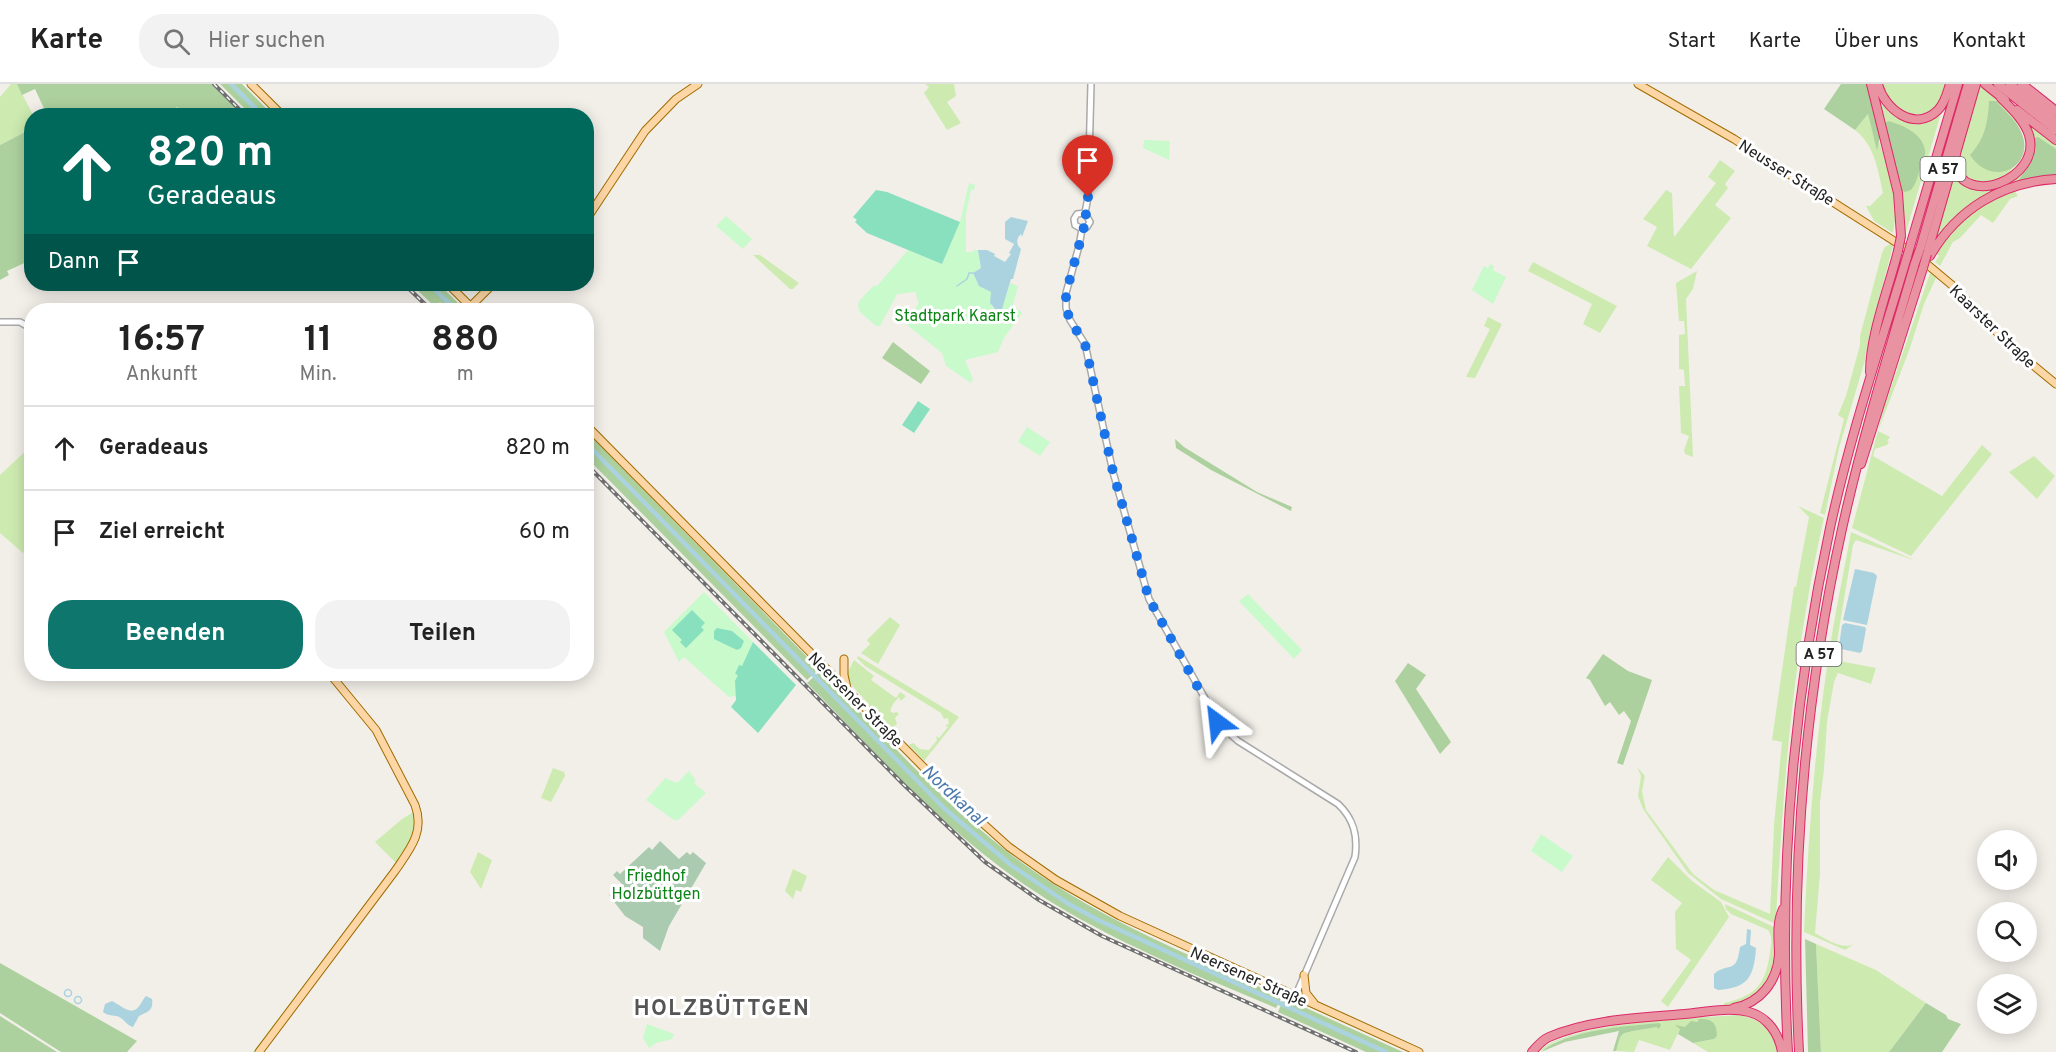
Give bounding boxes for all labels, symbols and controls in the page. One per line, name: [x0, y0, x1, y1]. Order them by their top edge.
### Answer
search box: [139, 14, 559, 68]
text: Karte: [30, 23, 103, 59]
icon: search: [160, 25, 193, 58]
text: Hier suchen: [208, 28, 325, 55]
text: Start: [1668, 28, 1716, 55]
text: Karte: [1749, 28, 1801, 55]
text: Über uns: [1834, 28, 1919, 55]
text: Kontakt: [1952, 28, 2026, 55]
text: 820 m: [147, 128, 273, 181]
icon: ahead: [48, 132, 126, 210]
pin: [1062, 135, 1113, 197]
street label: Neusser Straße: [1734, 136, 1838, 211]
icon: arrive: [1071, 144, 1104, 177]
road number: A 57: [1920, 157, 1966, 181]
text: Geradeaus: [147, 180, 277, 214]
icon: arrive: [112, 246, 145, 279]
text: Dann: [48, 249, 100, 276]
street label: Kaarster Straße: [1944, 281, 2039, 374]
park label: Stadtpark Kaarst: [894, 307, 1016, 327]
text: 16:57: [118, 318, 205, 364]
text: 11: [304, 318, 332, 364]
text: 880: [431, 318, 499, 364]
text: Ankunft: [126, 362, 198, 388]
text: Min.: [300, 362, 337, 388]
text: m: [457, 362, 474, 388]
icon: ahead: [48, 432, 81, 465]
text: Geradeaus: [99, 435, 209, 462]
text: 820 m: [506, 435, 570, 462]
icon: arrive: [48, 516, 81, 549]
text: Ziel erreicht: [99, 519, 225, 546]
text: 60 m: [519, 519, 570, 546]
button: Beenden: [48, 600, 303, 669]
button: Teilen: [315, 600, 570, 669]
road number: A 57: [1796, 642, 1842, 666]
street label: Neersener Straße: [803, 649, 906, 752]
position arrow: [1185, 690, 1249, 754]
water label: Nordkanal: [916, 761, 991, 833]
map controls: [1977, 830, 2037, 1034]
button: sound: [1977, 830, 2037, 890]
park label: Friedhof Holzbüttgen: [612, 867, 700, 905]
button: search: [1977, 902, 2037, 962]
street label: Neersener Straße: [1187, 943, 1310, 1013]
button: layers: [1977, 974, 2037, 1034]
district label: HOLZBÜTTGEN: [634, 993, 810, 1023]

